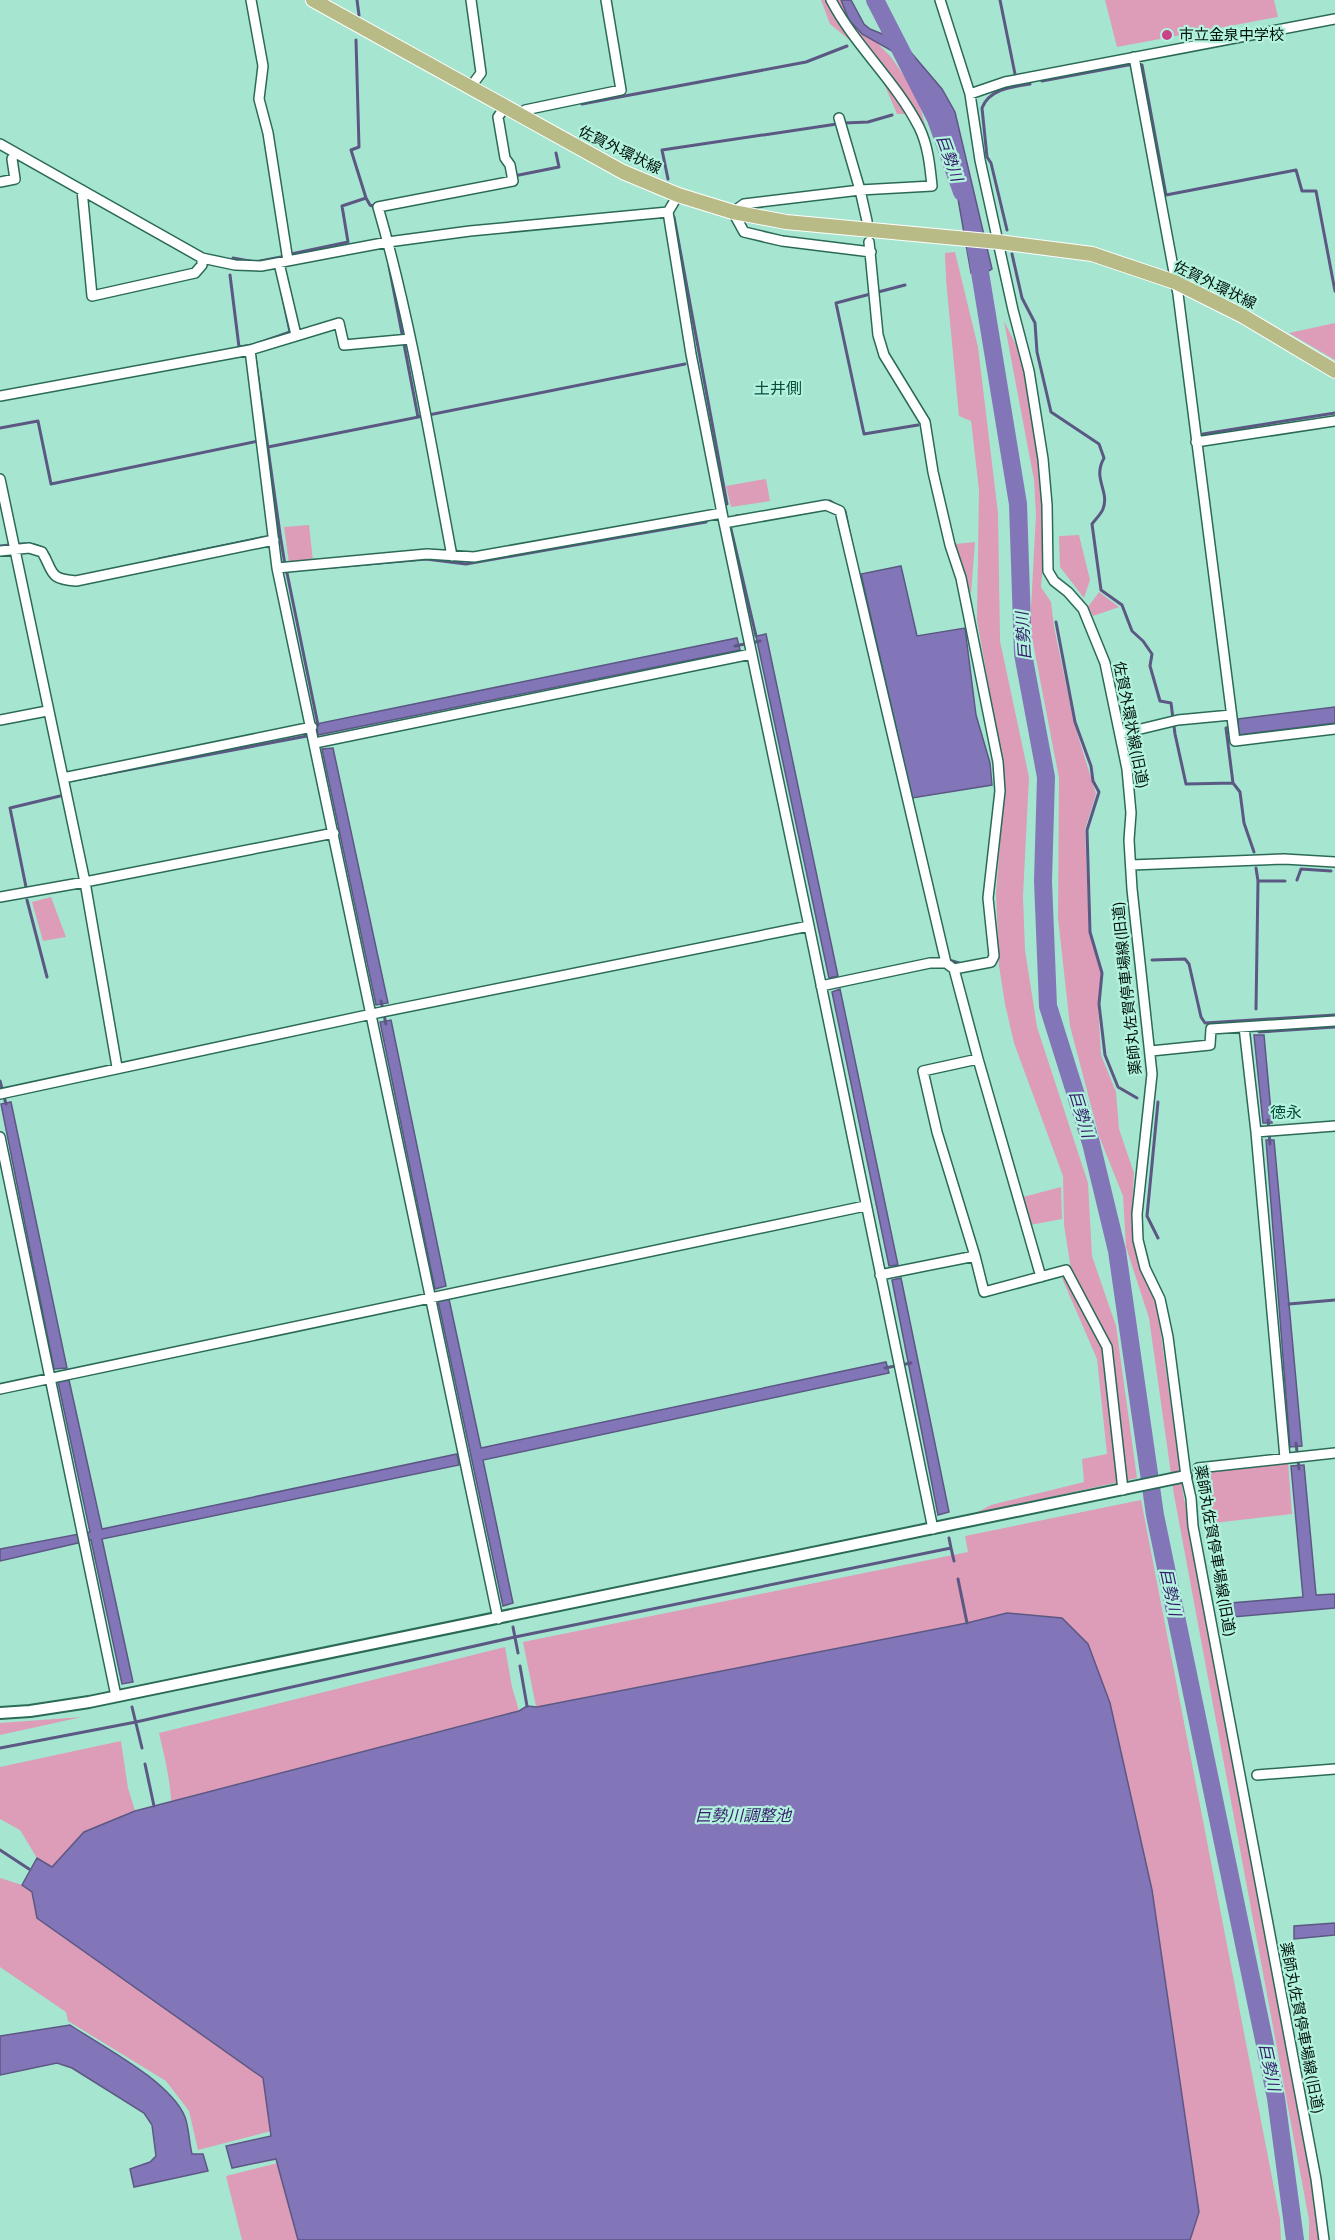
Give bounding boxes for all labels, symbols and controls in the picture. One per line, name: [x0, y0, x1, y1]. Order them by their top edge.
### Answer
place label: 市立金泉中学校: [1179, 25, 1284, 44]
marker: 市立金泉中学校: [1160, 28, 1174, 42]
street label: 佐賀外環状線: [576, 121, 665, 178]
water label: 巨勢川: [932, 132, 968, 186]
street label: 佐賀外環状線: [1171, 256, 1260, 313]
district label: 土井側: [754, 378, 802, 398]
water label: 巨勢川: [1011, 609, 1035, 661]
street label: 佐賀外環状線(旧道): [1110, 660, 1153, 790]
street label: 薬師丸佐賀停車場線(旧道): [1108, 900, 1145, 1076]
water label: 巨勢川: [1065, 1088, 1099, 1142]
district label: 徳永: [1270, 1102, 1302, 1122]
street label: 薬師丸佐賀停車場線(旧道): [1191, 1463, 1240, 1639]
water label: 巨勢川: [1156, 1566, 1186, 1620]
water label: 巨勢川調整池: [695, 1805, 793, 1825]
street label: 薬師丸佐賀停車場線(旧道): [1277, 1940, 1328, 2115]
water label: 巨勢川: [1255, 2041, 1285, 2095]

